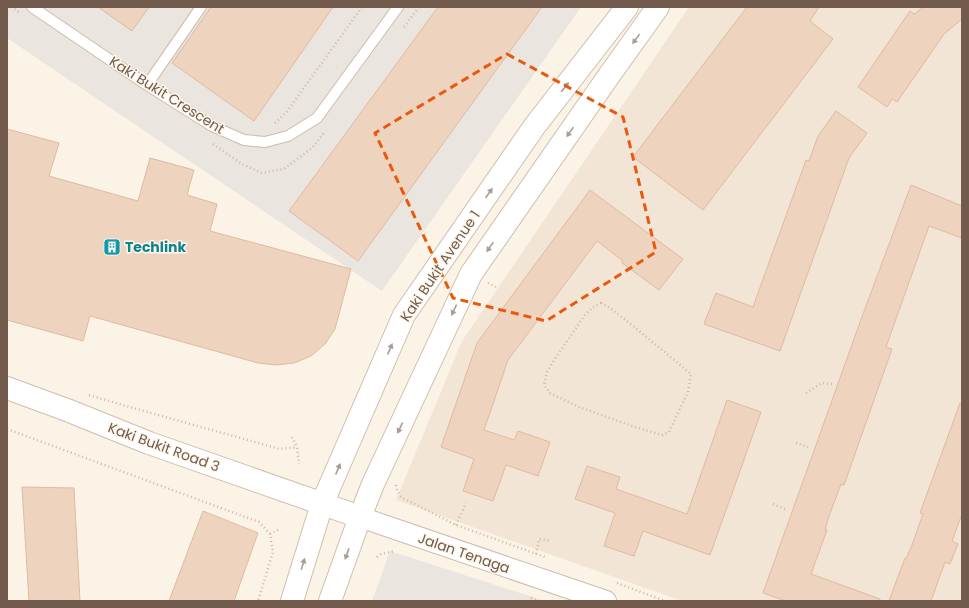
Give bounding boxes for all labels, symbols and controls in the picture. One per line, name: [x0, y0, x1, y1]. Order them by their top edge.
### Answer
one-way arrow: [631, 33, 640, 44]
street label: Kaki Bukit Crescent: [106, 51, 228, 139]
one-way arrow: [561, 82, 569, 93]
one-way arrow: [566, 127, 574, 137]
one-way arrow: [485, 188, 493, 198]
street label: Kaki Bukit Avenue 1: [395, 206, 485, 326]
building icon: Techlink: [102, 237, 122, 257]
place label: Techlink: [125, 237, 186, 257]
one-way arrow: [486, 242, 494, 252]
one-way arrow: [451, 304, 457, 315]
one-way arrow: [387, 343, 393, 355]
street label: Kaki Bukit Road 3: [105, 417, 223, 477]
one-way arrow: [397, 422, 403, 433]
one-way arrow: [335, 463, 341, 474]
street label: Jalan Tenaga: [415, 528, 513, 578]
one-way arrow: [343, 548, 349, 560]
one-way arrow: [300, 557, 306, 569]

